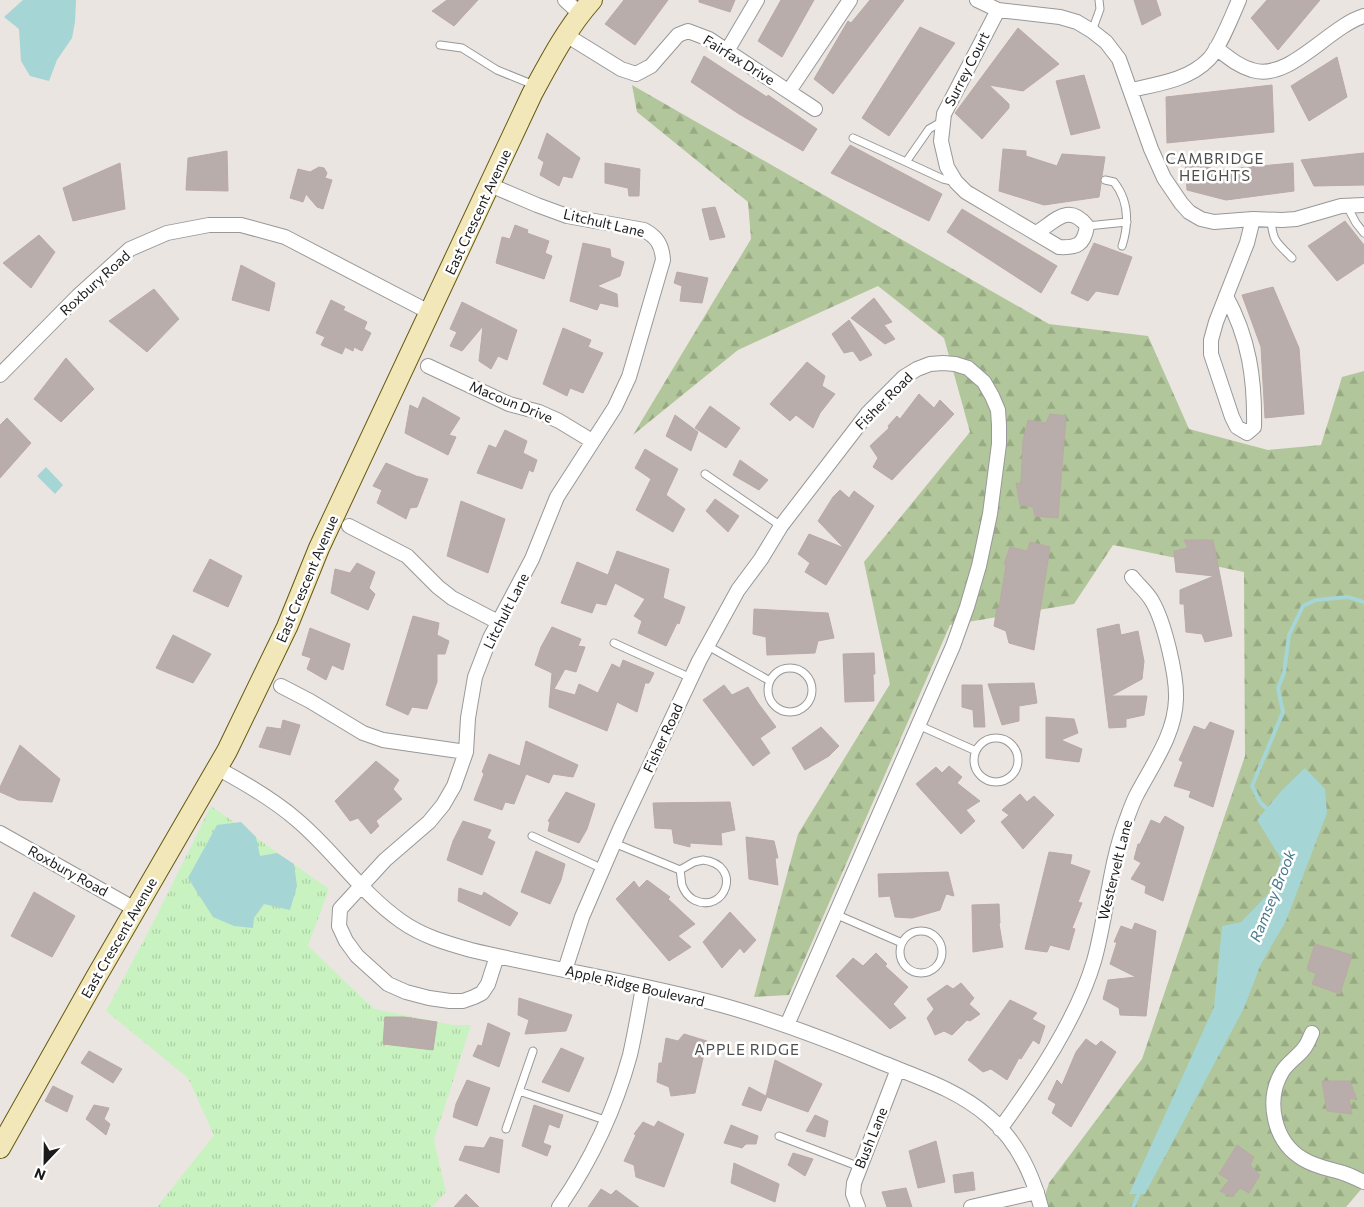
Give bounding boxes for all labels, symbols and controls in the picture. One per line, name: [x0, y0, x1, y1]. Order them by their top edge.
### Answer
street label: Surrey Court: [941, 29, 993, 109]
street label: Fairfax Drive: [700, 31, 778, 88]
street label: East Crescent Avenue: [441, 146, 514, 277]
district label: CAMBRIDGE HEIGHTS: [1166, 149, 1264, 184]
street label: Litchult Lane: [562, 205, 646, 240]
street label: Roxbury Road: [56, 247, 133, 319]
street label: Fisher Road: [851, 368, 916, 433]
street label: Macoun Drive: [467, 377, 555, 426]
street label: East Crescent Avenue: [272, 513, 341, 645]
street label: Litchult Lane: [479, 570, 532, 651]
street label: Fisher Road: [639, 700, 686, 775]
street label: Westervelt Lane: [1094, 818, 1135, 922]
street label: Roxbury Road: [25, 842, 111, 900]
water label: Ramsey Brook: [1245, 846, 1299, 944]
street label: East Crescent Avenue: [77, 874, 160, 1001]
street label: Apple Ridge Boulevard: [564, 961, 706, 1010]
district label: APPLE RIDGE: [694, 1040, 800, 1058]
street label: Bush Lane: [851, 1105, 891, 1171]
north arrow: [20, 1137, 70, 1187]
text: N: [32, 1165, 48, 1184]

